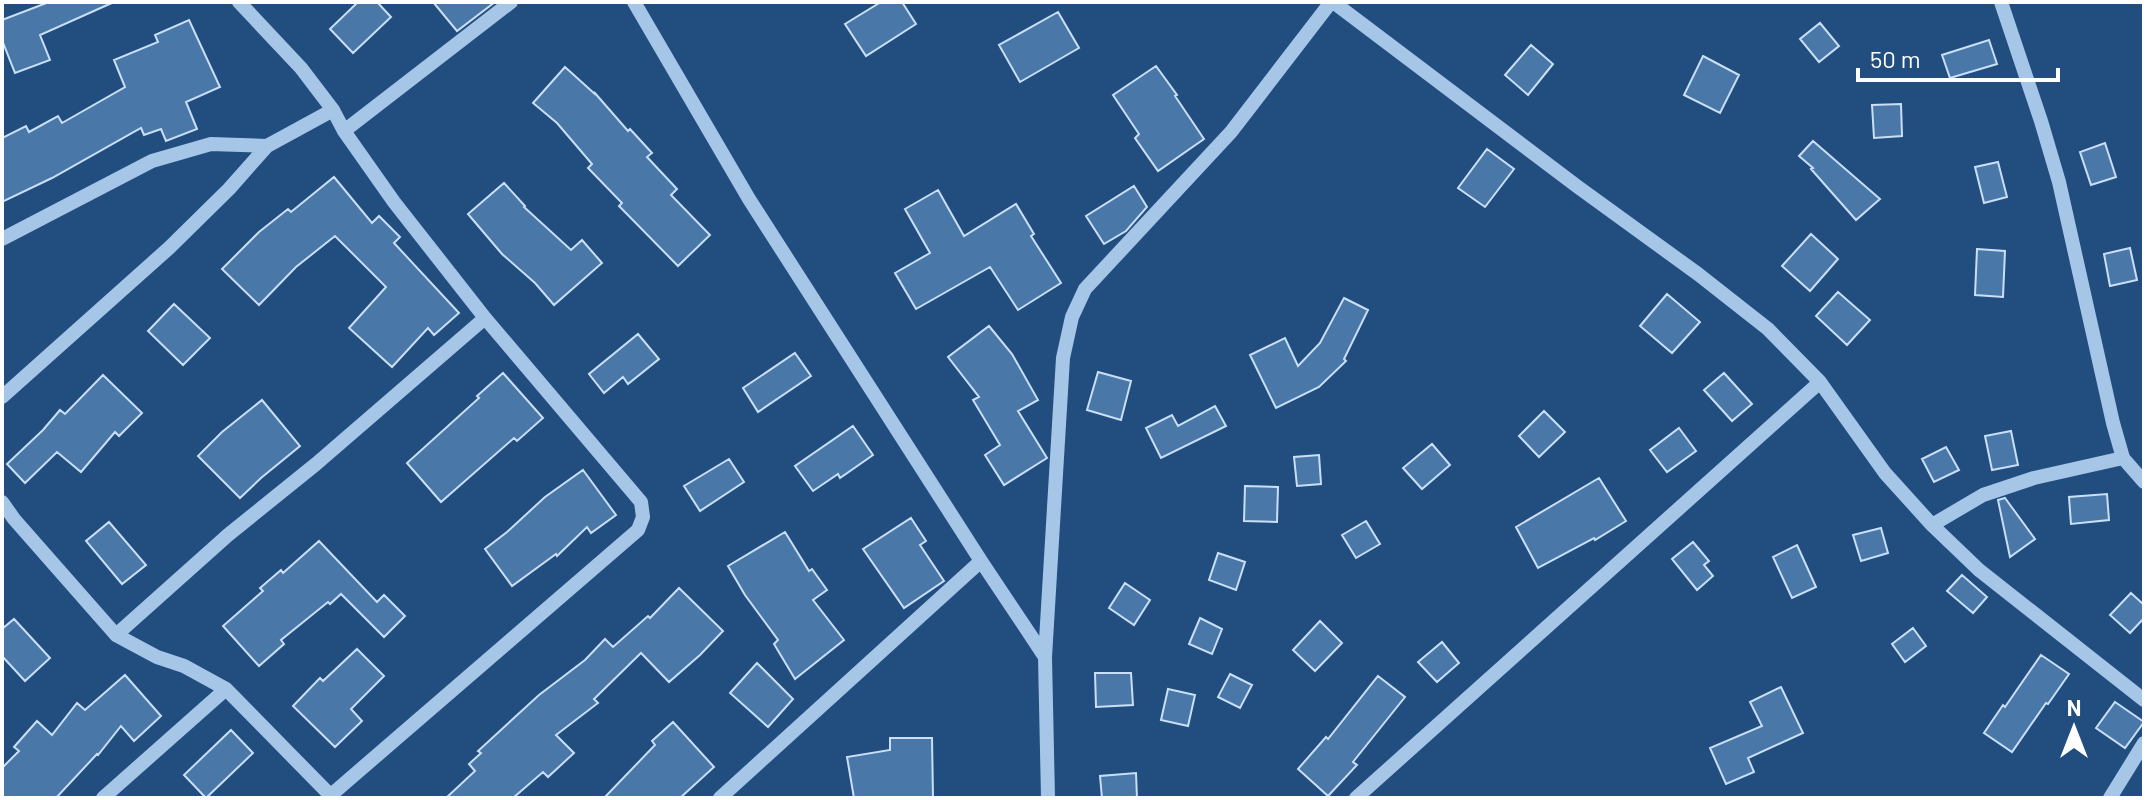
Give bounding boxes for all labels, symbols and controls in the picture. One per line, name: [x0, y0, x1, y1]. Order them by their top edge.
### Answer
scale bar: [1858, 32, 2058, 82]
text: 50 m: [1870, 44, 1921, 73]
north arrow: [2034, 688, 2114, 768]
text: N: [2067, 694, 2081, 720]

